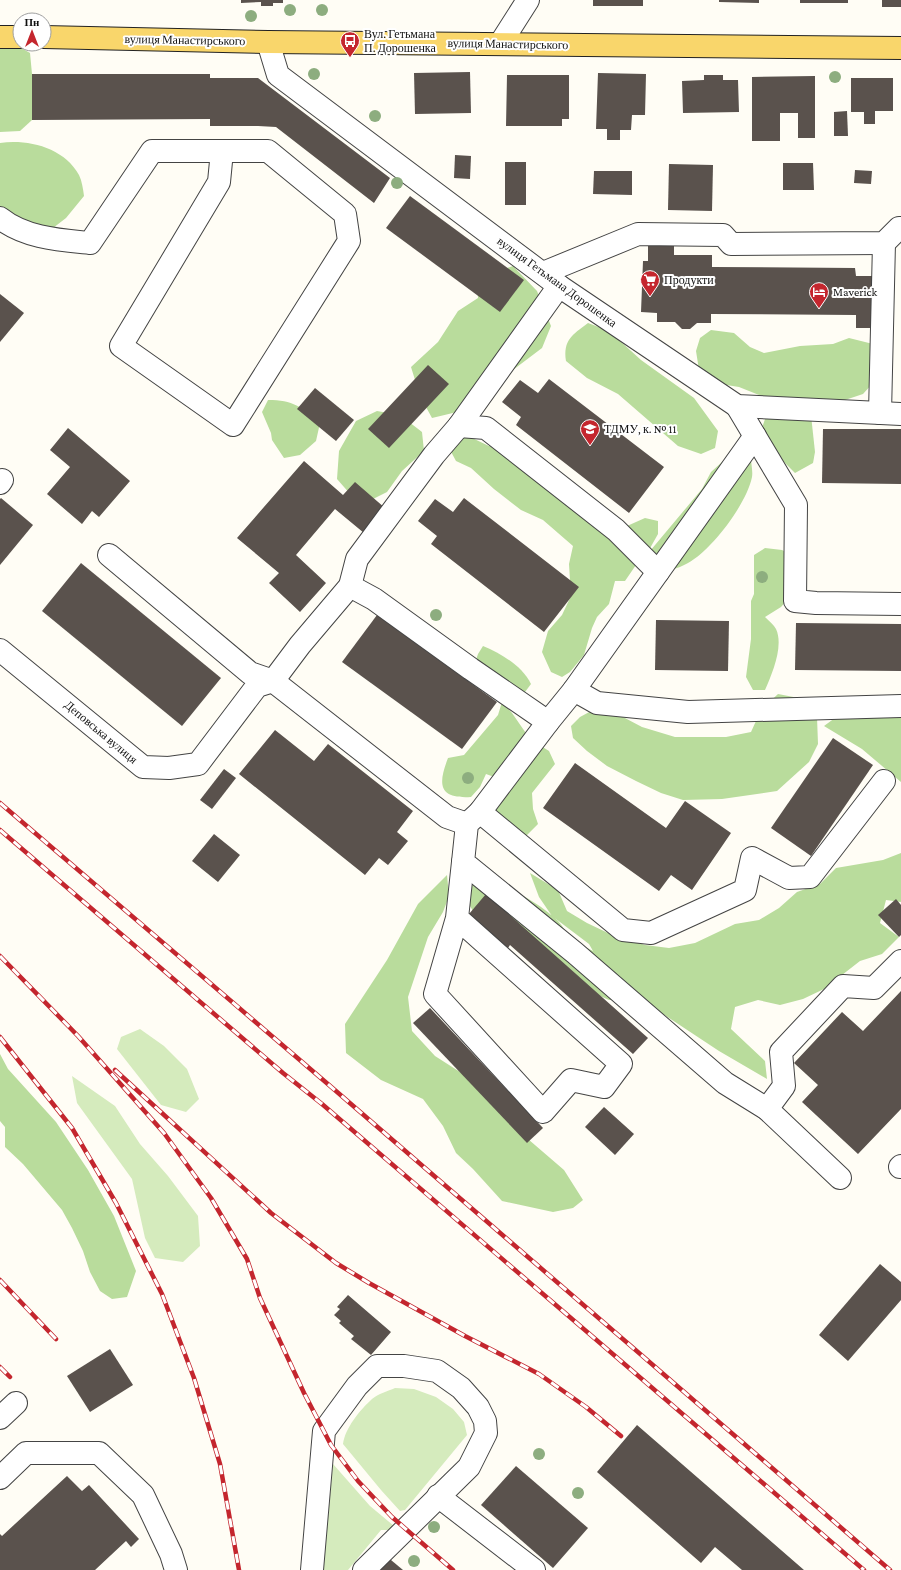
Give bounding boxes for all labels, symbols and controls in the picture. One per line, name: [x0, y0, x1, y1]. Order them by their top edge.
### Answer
north arrow: [12, 12, 52, 52]
text: Пн: [25, 16, 40, 28]
place label: Вул. Гетьмана П. Дорошенка: [364, 27, 436, 55]
bus stop icon: Вул. Гетьмана П. Дорошенка: [339, 30, 361, 58]
street label: вулиця Манастирського: [125, 32, 245, 48]
street label: вулиця Манастирського: [448, 36, 568, 52]
street label: вулиця Гетьмана Дорошенка: [494, 234, 620, 330]
supermarket icon: Продукти: [639, 269, 661, 297]
place label: Продукти: [664, 273, 714, 287]
hotel icon: Maverick: [808, 281, 830, 309]
place label: Maverick: [833, 285, 877, 299]
school or university icon: ТДМУ, к. № 11: [579, 418, 601, 446]
place label: ТДМУ, к. № 11: [604, 422, 677, 436]
street label: Деповська вулиця: [62, 697, 141, 767]

